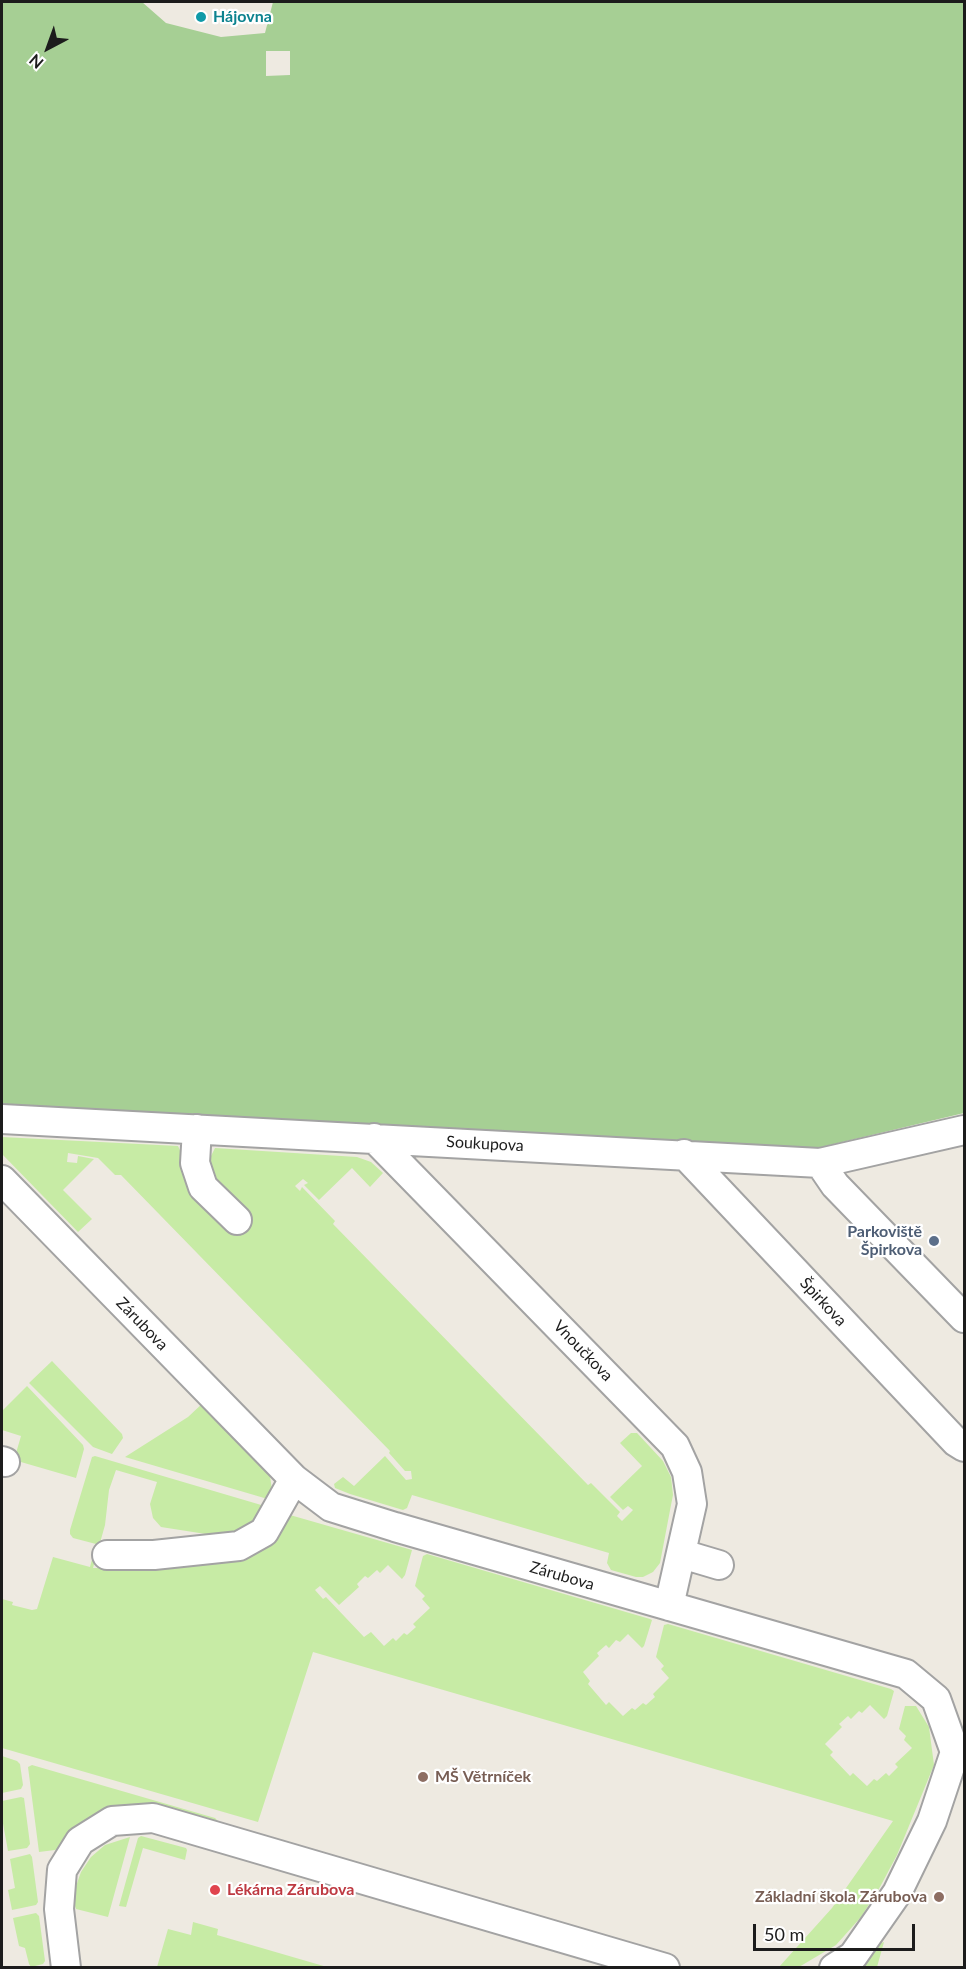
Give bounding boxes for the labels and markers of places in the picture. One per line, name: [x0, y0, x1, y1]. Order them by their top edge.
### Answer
place label: Hájovna: [213, 7, 272, 27]
marker: Hájovna: [194, 10, 208, 24]
place label: Parkoviště Špirkova: [847, 1222, 922, 1260]
marker: Parkoviště Špirkova: [927, 1234, 941, 1248]
place label: MŠ Větrníček: [435, 1767, 531, 1787]
marker: MŠ Větrníček: [416, 1770, 430, 1784]
place label: Lékárna Zárubova: [227, 1880, 354, 1900]
marker: Lékárna Zárubova: [208, 1883, 222, 1897]
place label: Základní škola Zárubova: [755, 1887, 927, 1907]
marker: Základní škola Zárubova: [932, 1890, 946, 1904]

